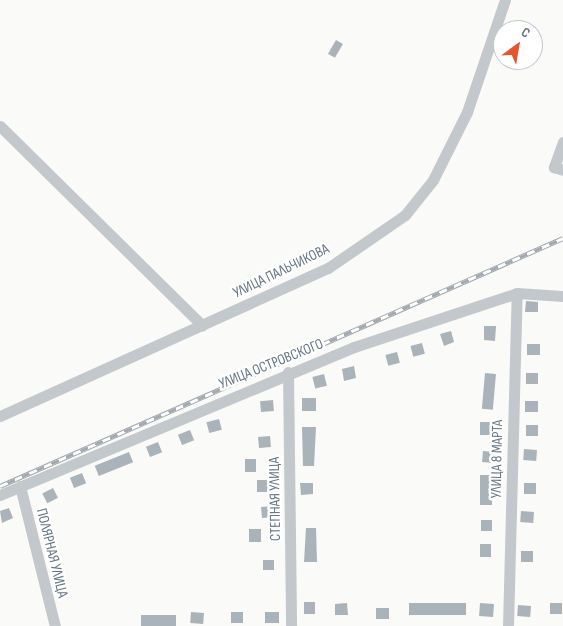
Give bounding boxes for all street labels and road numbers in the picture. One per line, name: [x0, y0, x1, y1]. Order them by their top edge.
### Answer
street label: УЛИЦА ПАЛЬЧИКОВА: [230, 240, 332, 302]
street label: УЛИЦА ОСТРОВСКОГО: [216, 335, 326, 393]
street label: УЛИЦА 8 МАРТА: [487, 419, 507, 499]
street label: СТЕПНАЯ УЛИЦА: [265, 457, 285, 541]
street label: ПОЛЯРНАЯ УЛИЦА: [32, 506, 72, 600]

